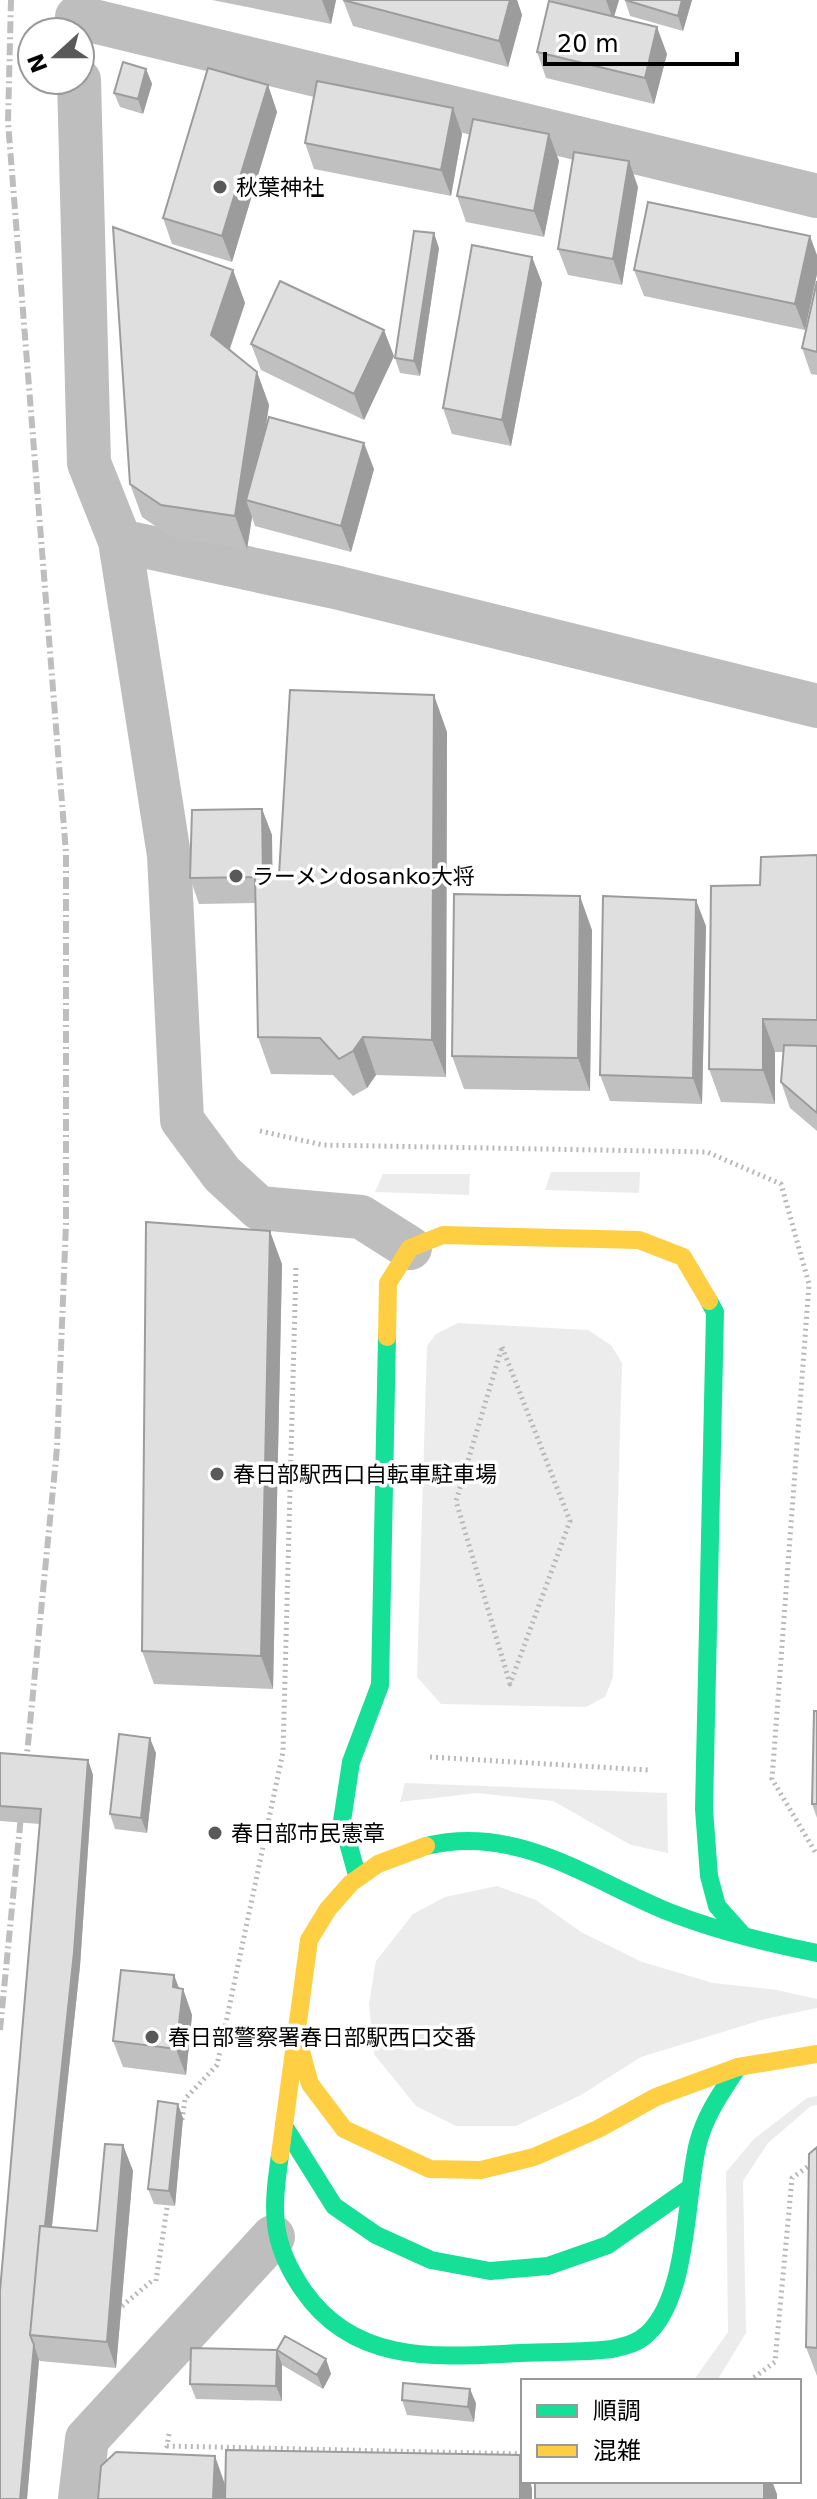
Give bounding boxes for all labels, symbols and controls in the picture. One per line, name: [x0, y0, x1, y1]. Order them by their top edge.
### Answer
north arrow: [16, 16, 96, 96]
scale bar: [545, 16, 737, 66]
text: 20 m: [557, 30, 619, 58]
text: N: [23, 50, 53, 76]
place label: 秋葉神社: [236, 175, 324, 200]
marker: 秋葉神社: [211, 178, 229, 196]
place label: ラーメンdosanko大将: [252, 864, 475, 889]
marker: ラーメンdosanko大将: [227, 867, 245, 885]
place label: 春日部駅西口自転車駐車場: [233, 1462, 497, 1487]
marker: 春日部駅西口自転車駐車場: [208, 1465, 226, 1483]
place label: 春日部市民憲章: [231, 1821, 385, 1846]
marker: 春日部市民憲章: [206, 1824, 224, 1842]
place label: 春日部警察署春日部駅西口交番: [168, 2025, 476, 2050]
marker: 春日部警察署春日部駅西口交番: [143, 2028, 161, 2046]
legend: [521, 2379, 801, 2483]
text: 順調: [593, 2397, 641, 2425]
text: 混雑: [593, 2437, 641, 2465]

